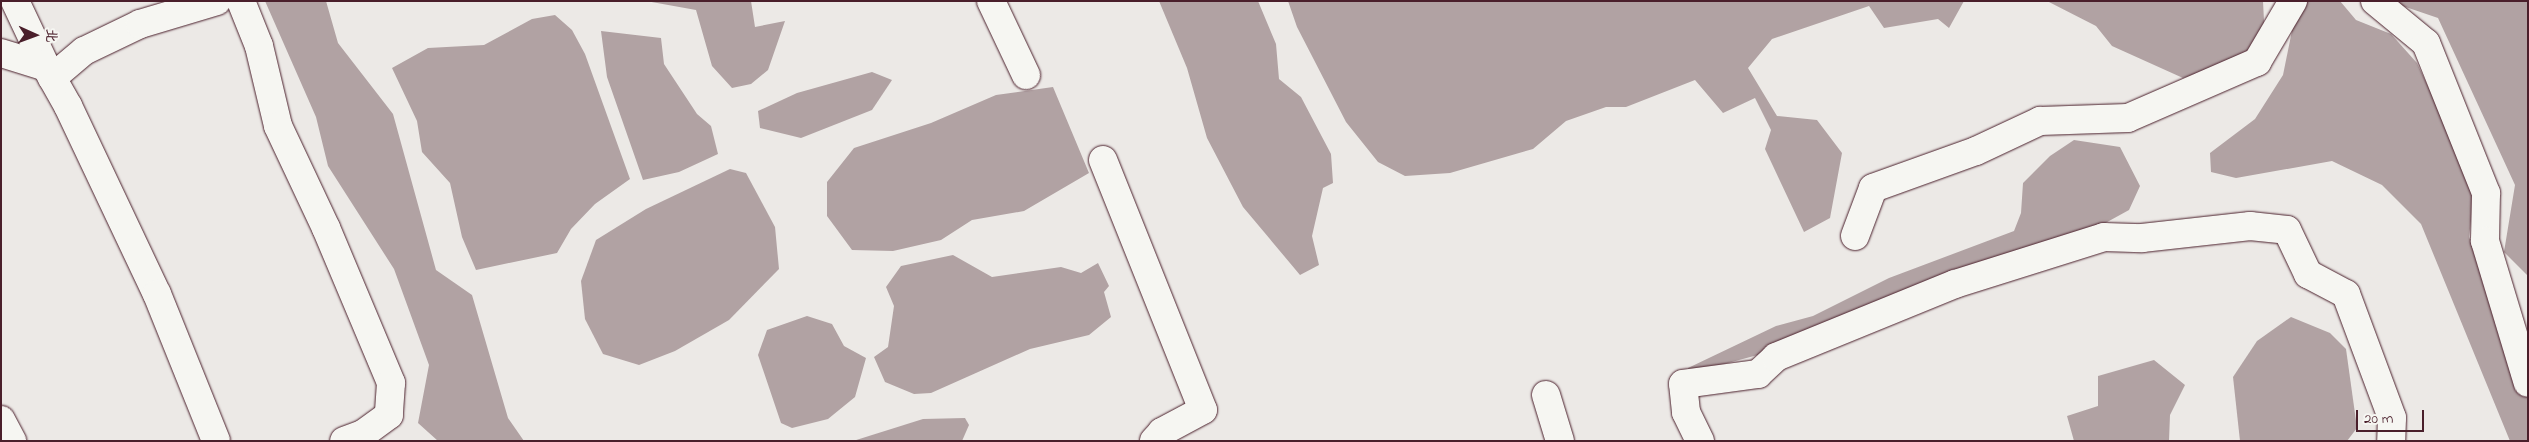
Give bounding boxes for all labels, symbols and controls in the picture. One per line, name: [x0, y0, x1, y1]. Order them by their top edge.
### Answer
north arrow: [10, 10, 60, 60]
text: 北: [40, 28, 61, 43]
scale bar: [2359, 400, 2426, 432]
text: 20 m: [2364, 408, 2393, 430]

